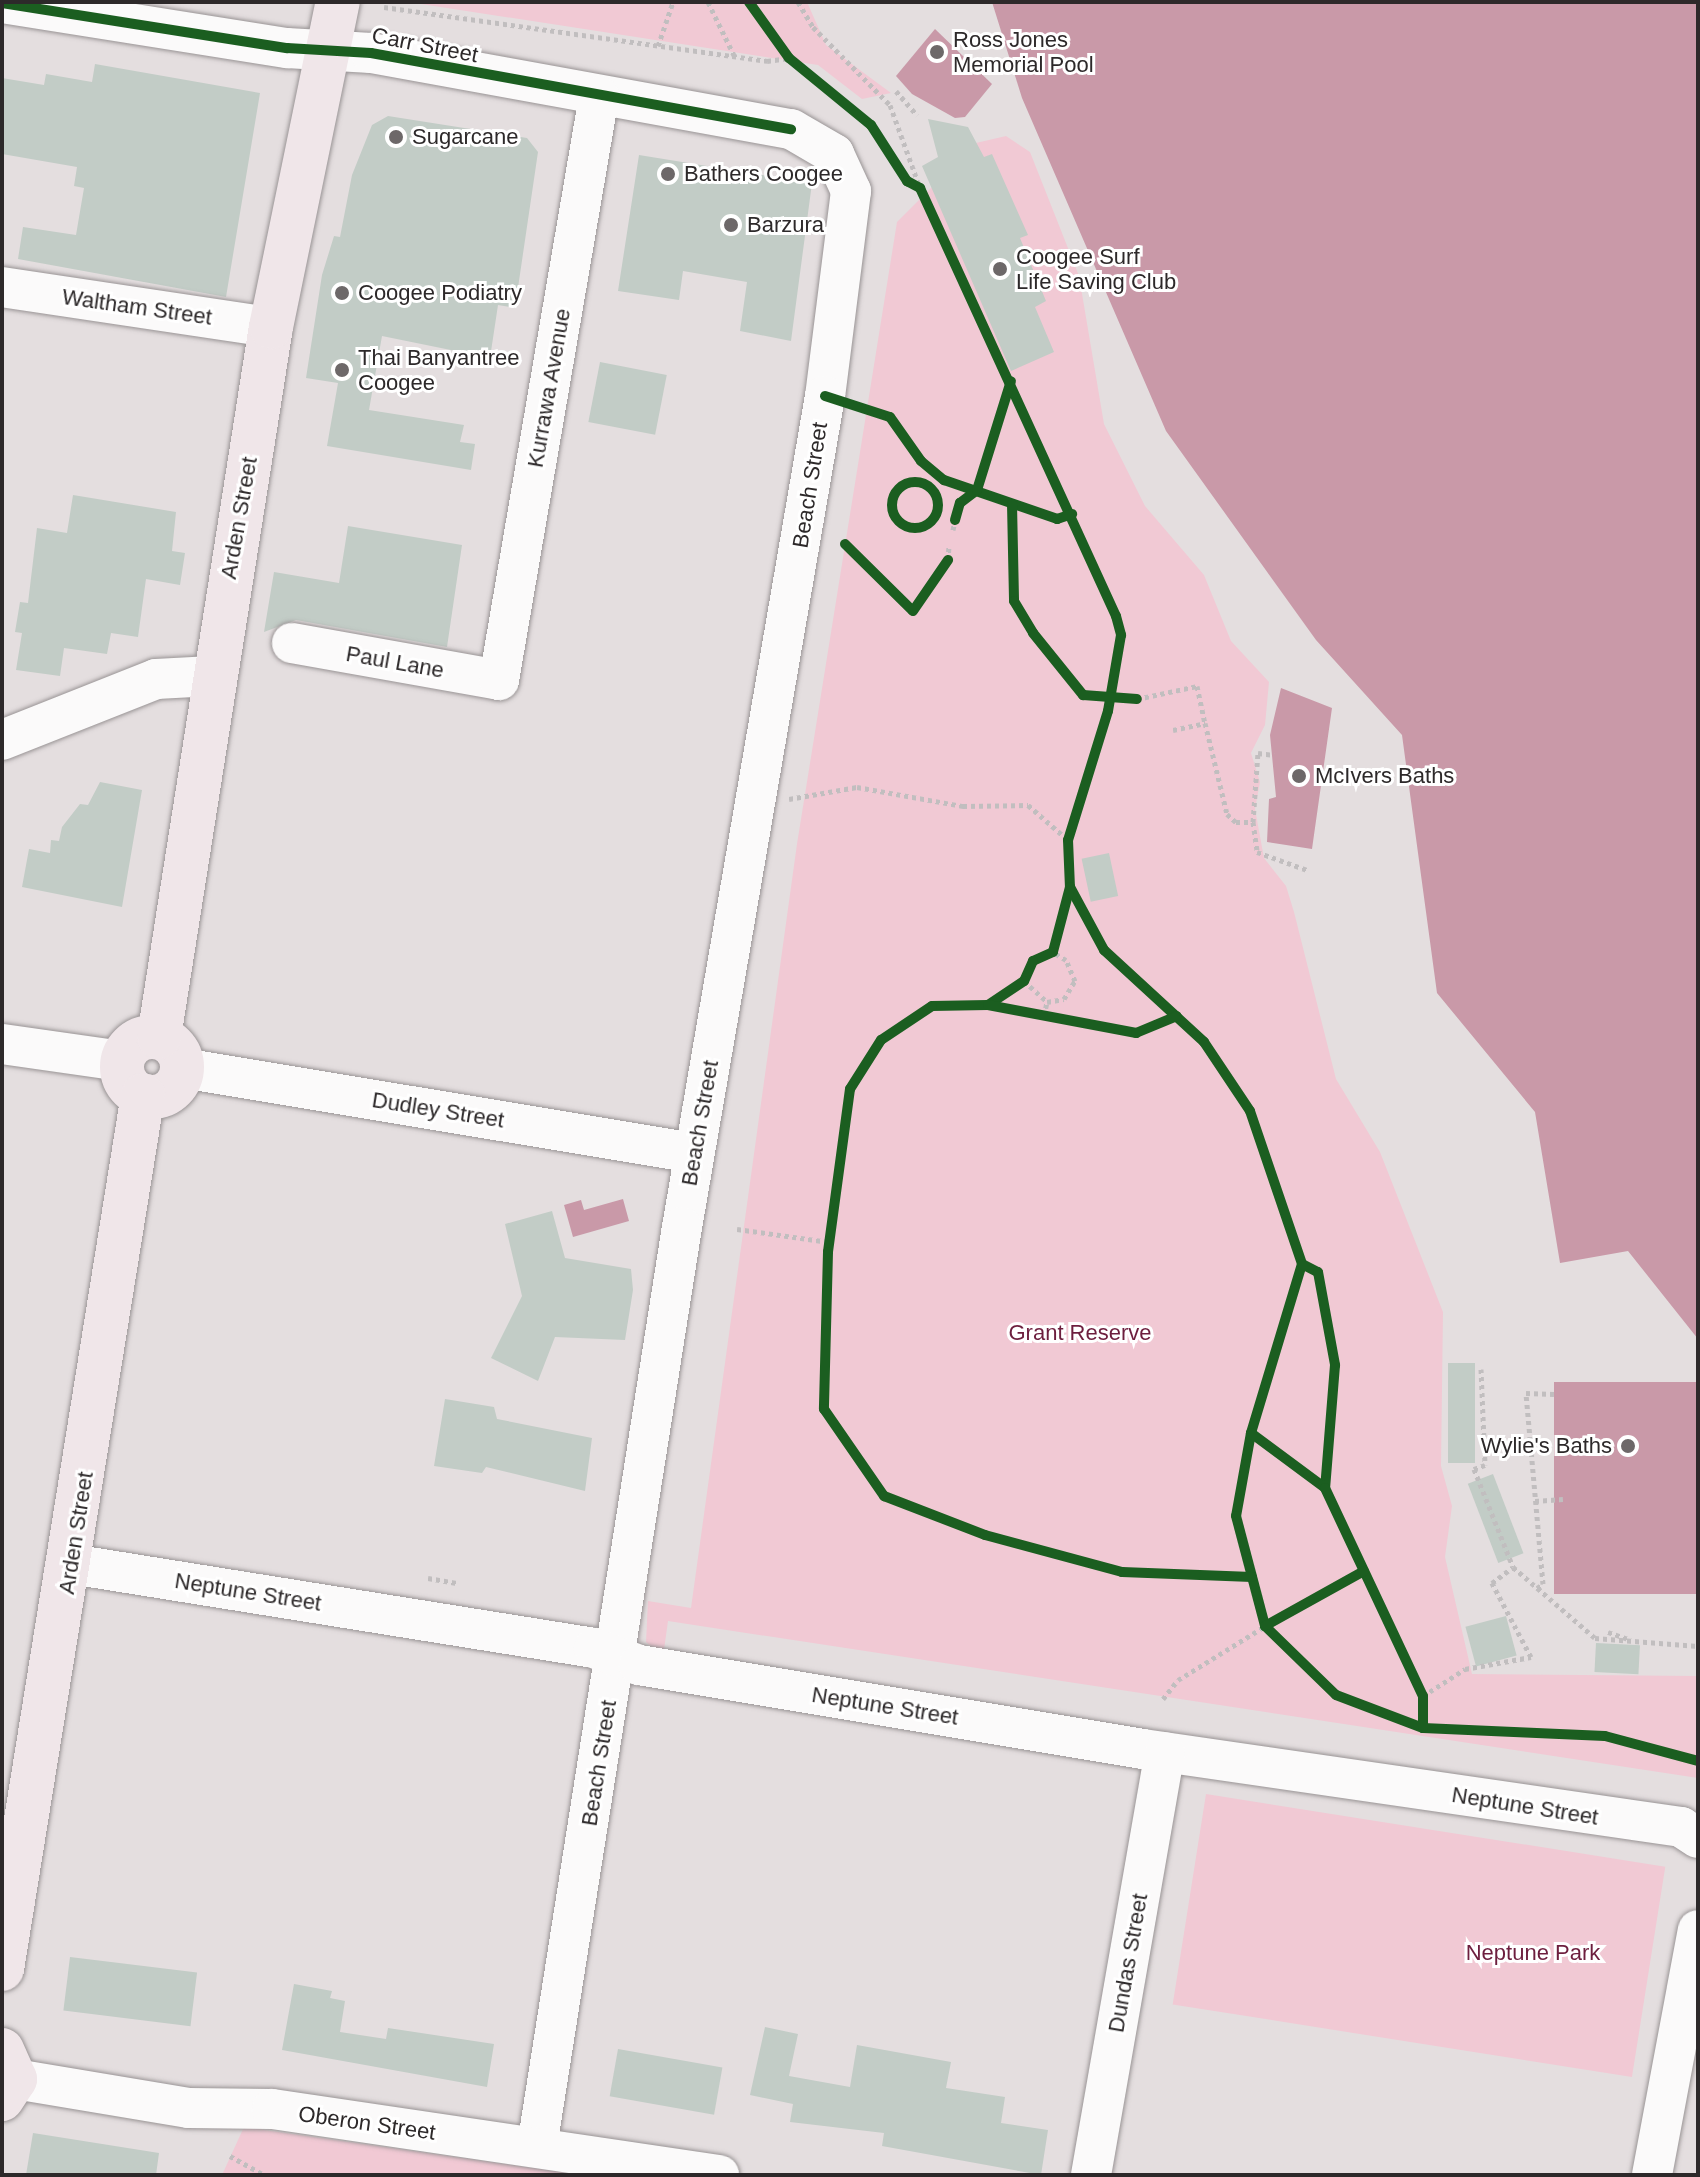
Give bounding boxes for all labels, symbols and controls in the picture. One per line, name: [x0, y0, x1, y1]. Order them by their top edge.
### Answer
street label: Carr Street: [370, 22, 480, 68]
place label: Ross Jones Memorial Pool: [953, 26, 1094, 78]
marker: Ross Jones Memorial Pool: [928, 43, 946, 61]
place label: Sugarcane: [412, 124, 518, 150]
marker: Sugarcane: [387, 128, 405, 146]
place label: Bathers Coogee: [684, 161, 843, 187]
marker: Bathers Coogee: [659, 165, 677, 183]
place label: Barzura: [747, 212, 824, 238]
marker: Barzura: [722, 216, 740, 234]
place label: Coogee Surf Life Saving Club: [1016, 243, 1176, 294]
marker: Coogee Surf Life Saving Club: [991, 260, 1009, 278]
place label: Coogee Podiatry: [358, 280, 522, 306]
street label: Waltham Street: [61, 283, 213, 331]
marker: Coogee Podiatry: [333, 284, 351, 302]
street label: Kurrawa Avenue: [522, 306, 576, 470]
place label: Thai Banyantree Coogee: [358, 344, 519, 396]
marker: Thai Banyantree Coogee: [333, 361, 351, 379]
street label: Beach Street: [787, 420, 833, 550]
street label: Arden Street: [215, 455, 263, 581]
street label: Paul Lane: [344, 640, 446, 684]
place label: McIvers Baths: [1315, 763, 1454, 789]
marker: McIvers Baths: [1290, 767, 1308, 785]
street label: Beach Street: [676, 1058, 724, 1188]
street label: Dudley Street: [370, 1087, 506, 1133]
park label: Grant Reserve: [1008, 1320, 1152, 1346]
place label: Wylie's Baths: [1481, 1433, 1612, 1459]
marker: Wylie's Baths: [1619, 1437, 1637, 1455]
street label: Arden Street: [53, 1470, 99, 1596]
street label: Neptune Street: [173, 1567, 323, 1617]
street label: Neptune Street: [810, 1681, 960, 1731]
street label: Beach Street: [576, 1698, 622, 1828]
street label: Neptune Street: [1450, 1781, 1600, 1831]
street label: Dundas Street: [1103, 1891, 1153, 2035]
park label: Neptune Park: [1466, 1940, 1600, 1966]
street label: Oberon Street: [297, 2100, 437, 2146]

